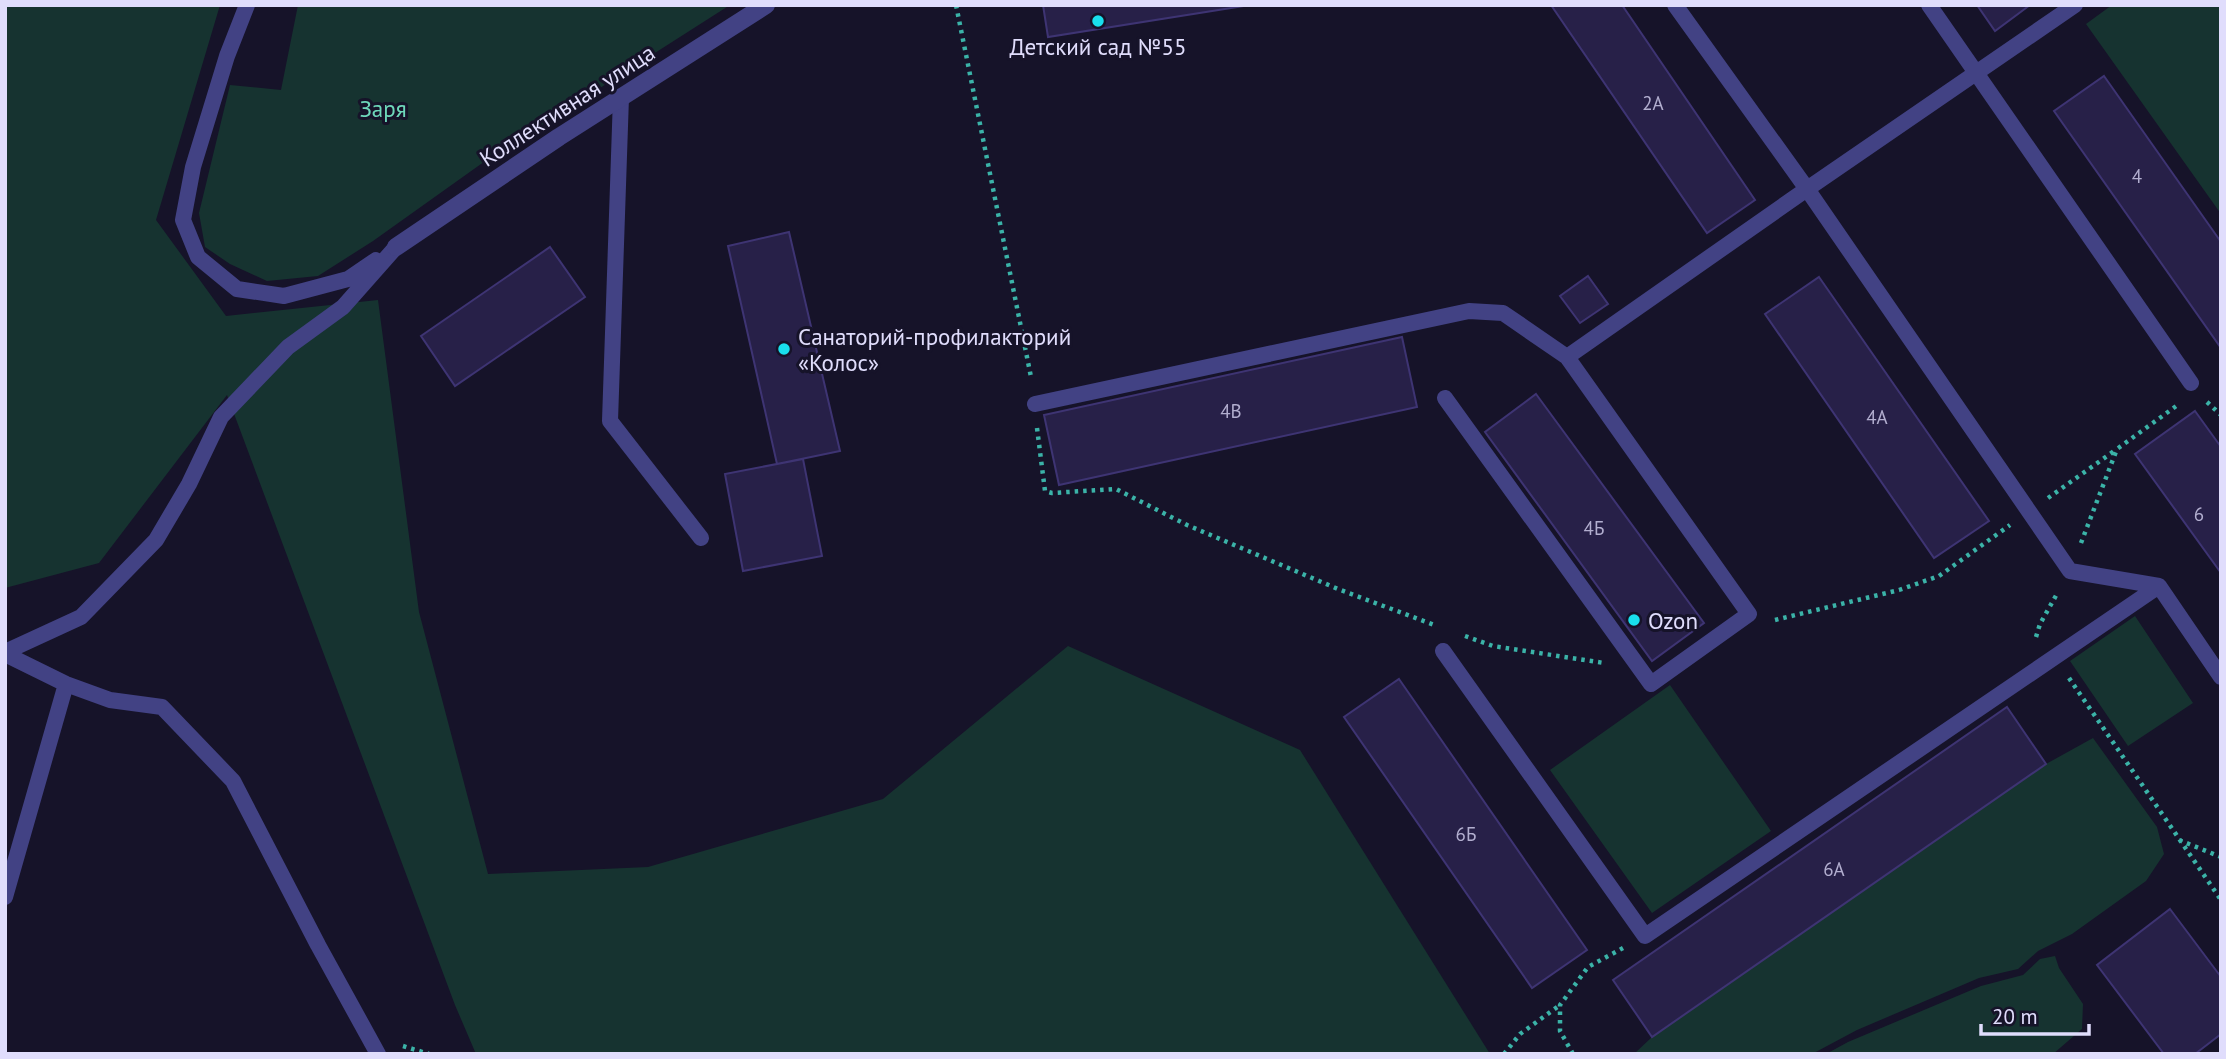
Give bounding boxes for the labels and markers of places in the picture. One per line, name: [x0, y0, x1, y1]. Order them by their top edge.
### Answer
marker: Детский сад №55: [1090, 13, 1106, 29]
place label: Детский сад №55: [1010, 32, 1186, 61]
place label: Санаторий-профилакторий «Колос»: [798, 322, 1071, 377]
marker: Санаторий-профилакторий «Колос»: [776, 341, 792, 357]
place label: Ozon: [1648, 606, 1698, 635]
marker: Ozon: [1626, 612, 1642, 628]

